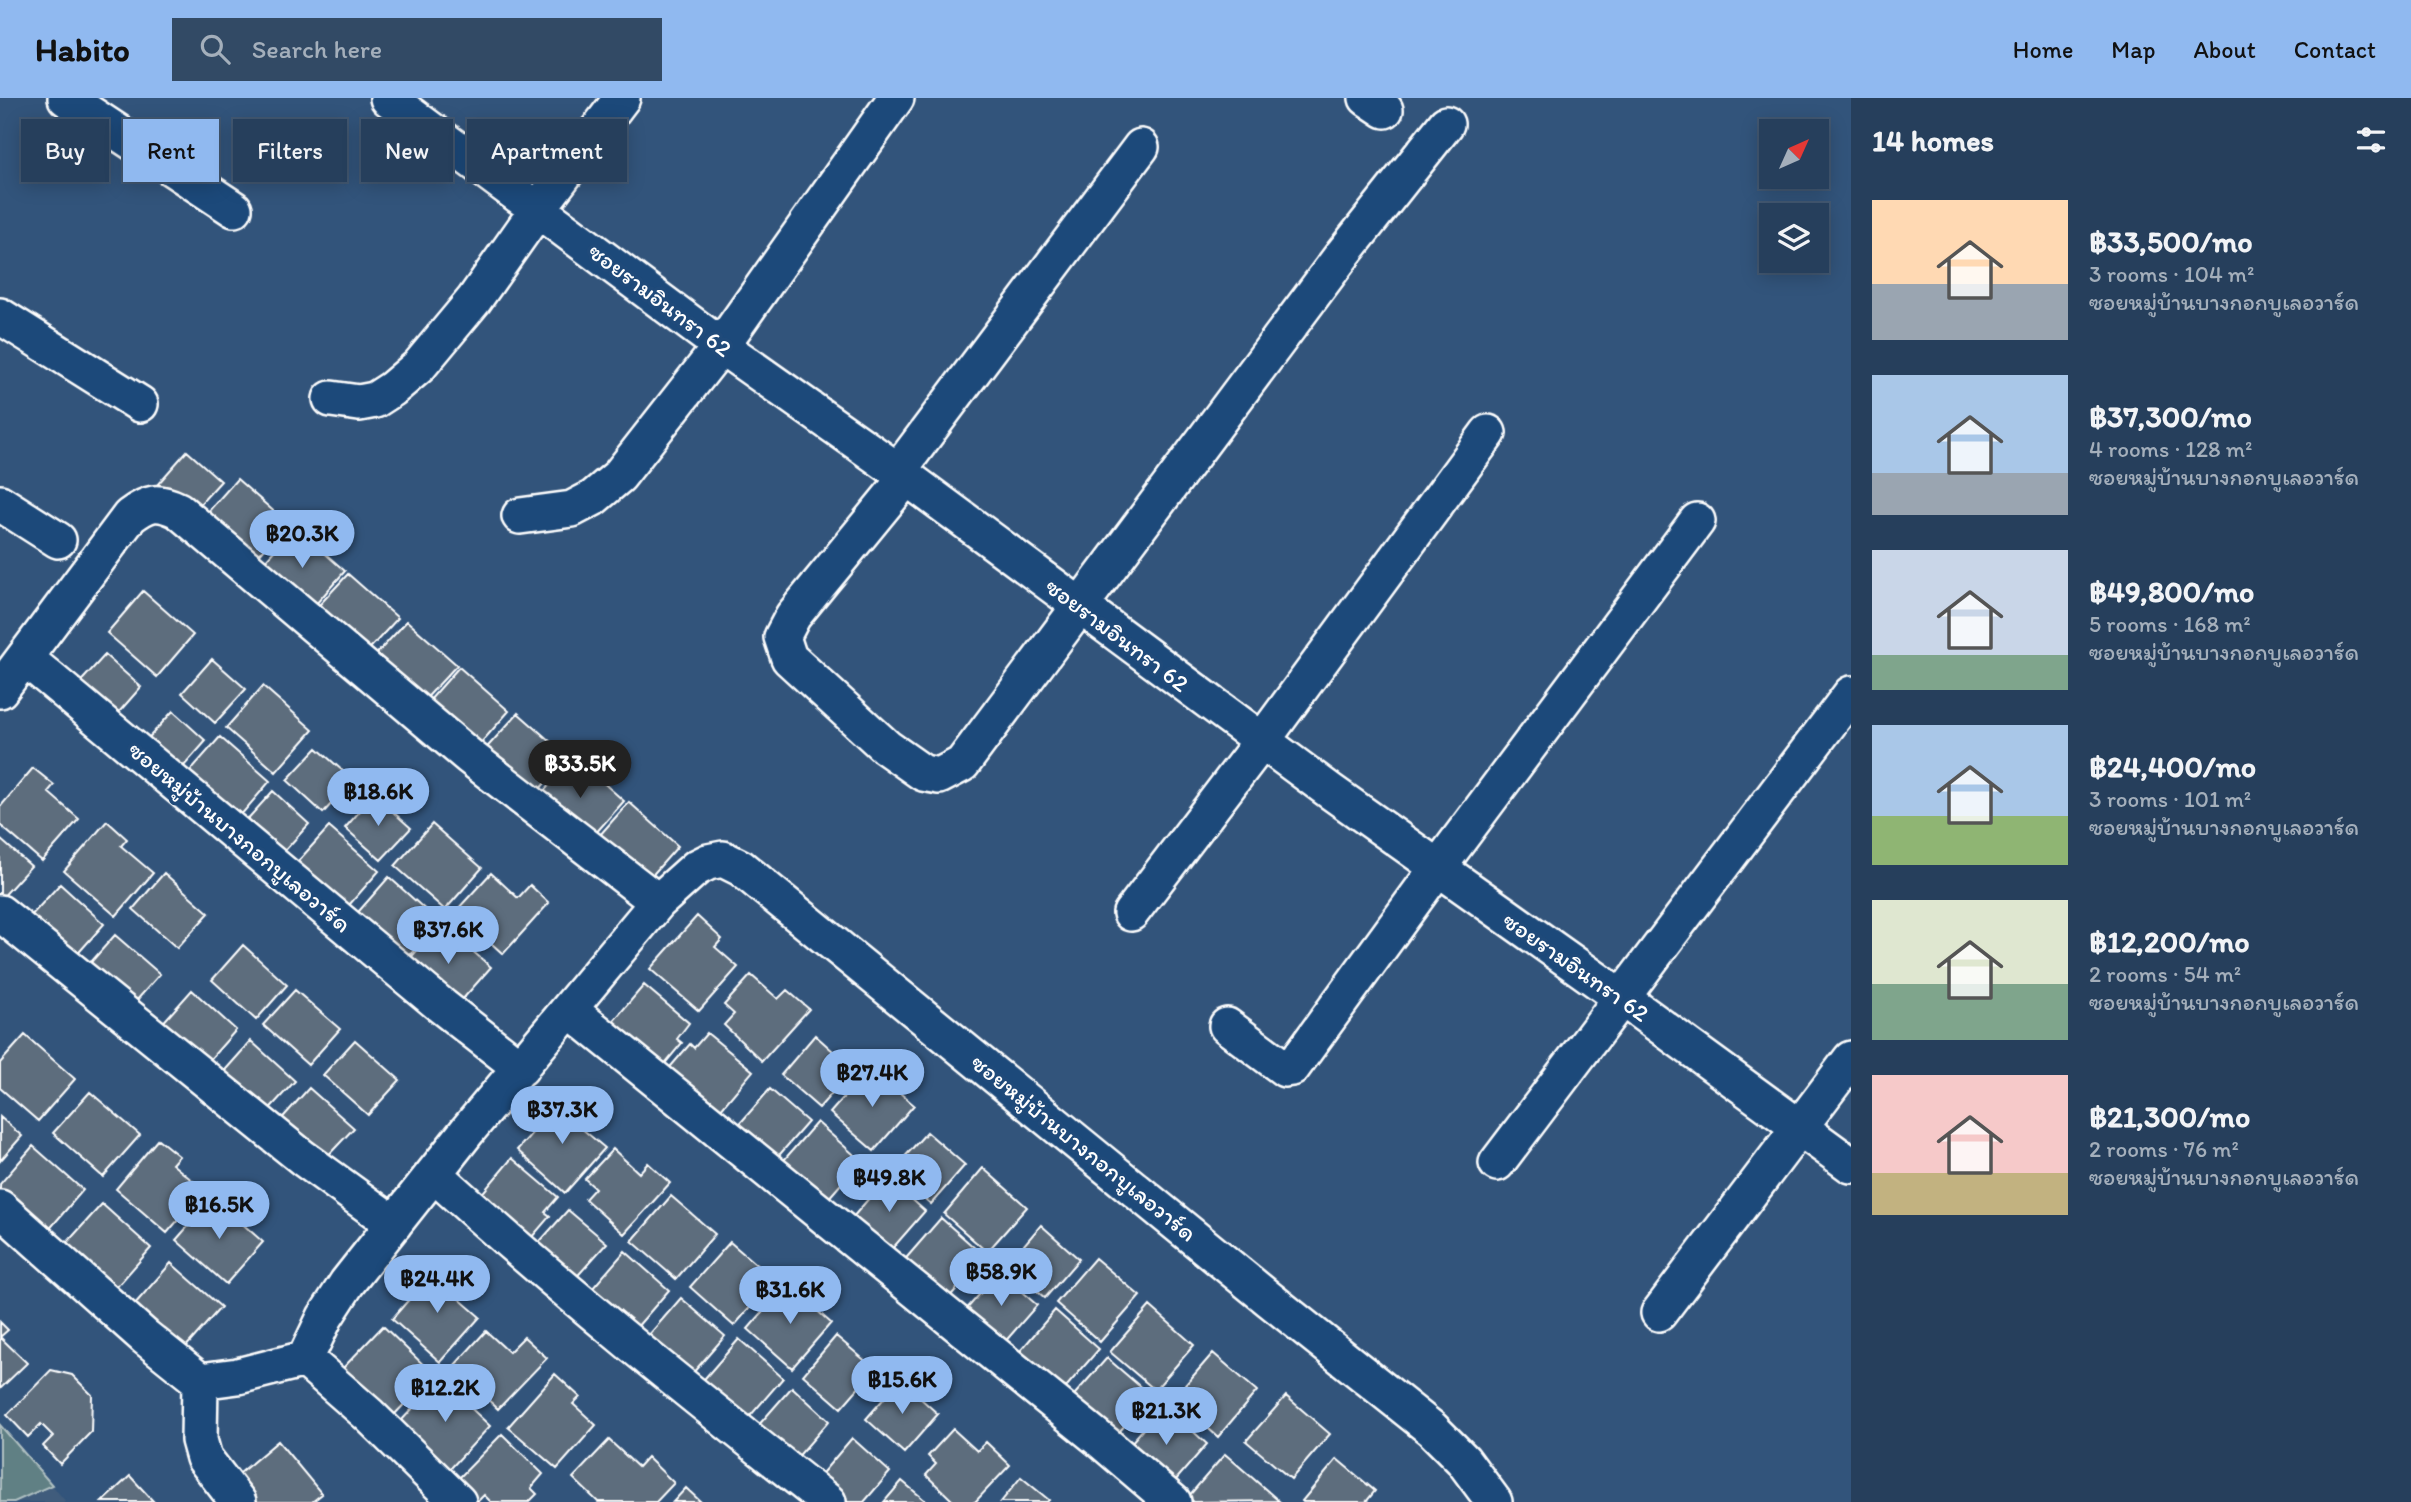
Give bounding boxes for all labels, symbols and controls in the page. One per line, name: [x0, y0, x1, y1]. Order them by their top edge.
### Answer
search box: [172, 18, 662, 81]
text: Habito: [35, 30, 130, 69]
icon: search: [196, 30, 234, 68]
text: Search here: [252, 33, 382, 65]
text: Home: [2013, 35, 2073, 64]
text: Map: [2111, 35, 2155, 64]
text: About: [2193, 35, 2256, 64]
text: Contact: [2294, 35, 2376, 64]
chip: Buy: [21, 119, 109, 182]
chip: Rent: [123, 119, 219, 182]
chip: Filters: [233, 119, 347, 182]
chip: New: [361, 119, 453, 182]
chip: Apartment: [467, 119, 627, 182]
north arrow: [1759, 119, 1829, 189]
map controls: [1759, 119, 1829, 273]
icon: filters: [2352, 121, 2390, 159]
text: 14 homes: [1872, 122, 1994, 159]
button: layers: [1759, 203, 1829, 273]
text: ฿33,500/mo: [2089, 223, 2253, 260]
icon: home: [1928, 228, 2012, 312]
street label: ซอยรามอินทรา 62: [583, 236, 738, 363]
text: 3 rooms · 104 m²: [2089, 260, 2254, 288]
text: ซอยหมู่บ้านบางกอกบูเลอวาร์ด: [2089, 288, 2359, 316]
text: ฿37,300/mo: [2089, 398, 2252, 435]
icon: home: [1928, 403, 2012, 487]
text: 4 rooms · 128 m²: [2089, 435, 2252, 463]
text: ซอยหมู่บ้านบางกอกบูเลอวาร์ด: [2089, 463, 2359, 491]
pin: ฿20.3K: [245, 510, 359, 570]
text: ฿20.3K: [265, 519, 339, 547]
street label: ซอยรามอินทรา 62: [1040, 571, 1195, 698]
text: ฿49,800/mo: [2089, 573, 2254, 610]
icon: home: [1928, 578, 2012, 662]
text: 5 rooms · 168 m²: [2089, 610, 2251, 638]
text: ซอยหมู่บ้านบางกอกบูเลอวาร์ด: [2089, 638, 2359, 666]
street label: ซอยหมู่บ้านบางกอกบูเลอวาร์ด: [122, 735, 358, 940]
pin: ฿33.5K: [523, 740, 637, 800]
text: ฿24,400/mo: [2089, 748, 2256, 785]
text: ฿33.5K: [544, 749, 616, 777]
icon: home: [1928, 753, 2012, 837]
pin: ฿18.6K: [321, 768, 435, 828]
text: ฿18.6K: [343, 777, 413, 805]
text: 3 rooms · 101 m²: [2089, 785, 2251, 813]
text: ซอยหมู่บ้านบางกอกบูเลอวาร์ด: [2089, 813, 2359, 841]
street label: ซอยรามอินทรา 62: [1498, 905, 1655, 1028]
pin: ฿37.6K: [391, 906, 505, 966]
text: ฿37.6K: [413, 915, 483, 943]
text: ฿12,200/mo: [2089, 923, 2250, 960]
icon: home: [1928, 928, 2012, 1012]
text: 2 rooms · 54 m²: [2089, 960, 2241, 988]
text: ซอยหมู่บ้านบางกอกบูเลอวาร์ด: [2089, 988, 2359, 1016]
street label: ซอยหมู่บ้านบางกอกบูเลอวาร์ด: [964, 1048, 1203, 1249]
pin: ฿27.4K: [815, 1049, 929, 1109]
text: ฿27.4K: [836, 1058, 908, 1086]
pin: ฿37.3K: [505, 1086, 619, 1146]
text: ฿37.3K: [527, 1095, 597, 1123]
text: ฿21,300/mo: [2089, 1098, 2250, 1135]
icon: home: [1928, 1103, 2012, 1187]
text: 2 rooms · 76 m²: [2089, 1135, 2239, 1163]
pin: ฿49.8K: [832, 1154, 946, 1214]
text: ฿49.8K: [853, 1163, 925, 1191]
text: ซอยหมู่บ้านบางกอกบูเลอวาร์ด: [2089, 1163, 2359, 1191]
pin: ฿16.5K: [162, 1182, 276, 1241]
text: ฿16.5K: [184, 1190, 254, 1218]
pin: ฿58.9K: [944, 1248, 1058, 1308]
pin: ฿24.4K: [380, 1256, 494, 1315]
text: ฿58.9K: [966, 1257, 1036, 1285]
text: ฿24.4K: [400, 1264, 474, 1292]
pin: ฿31.6K: [733, 1266, 847, 1326]
text: ฿31.6K: [755, 1275, 825, 1303]
pin: ฿15.6K: [845, 1356, 959, 1416]
pin: ฿12.2K: [388, 1364, 502, 1424]
text: ฿15.6K: [867, 1365, 937, 1393]
text: ฿12.2K: [410, 1373, 480, 1401]
pin: ฿21.3K: [1109, 1388, 1223, 1447]
text: ฿21.3K: [1131, 1396, 1201, 1424]

